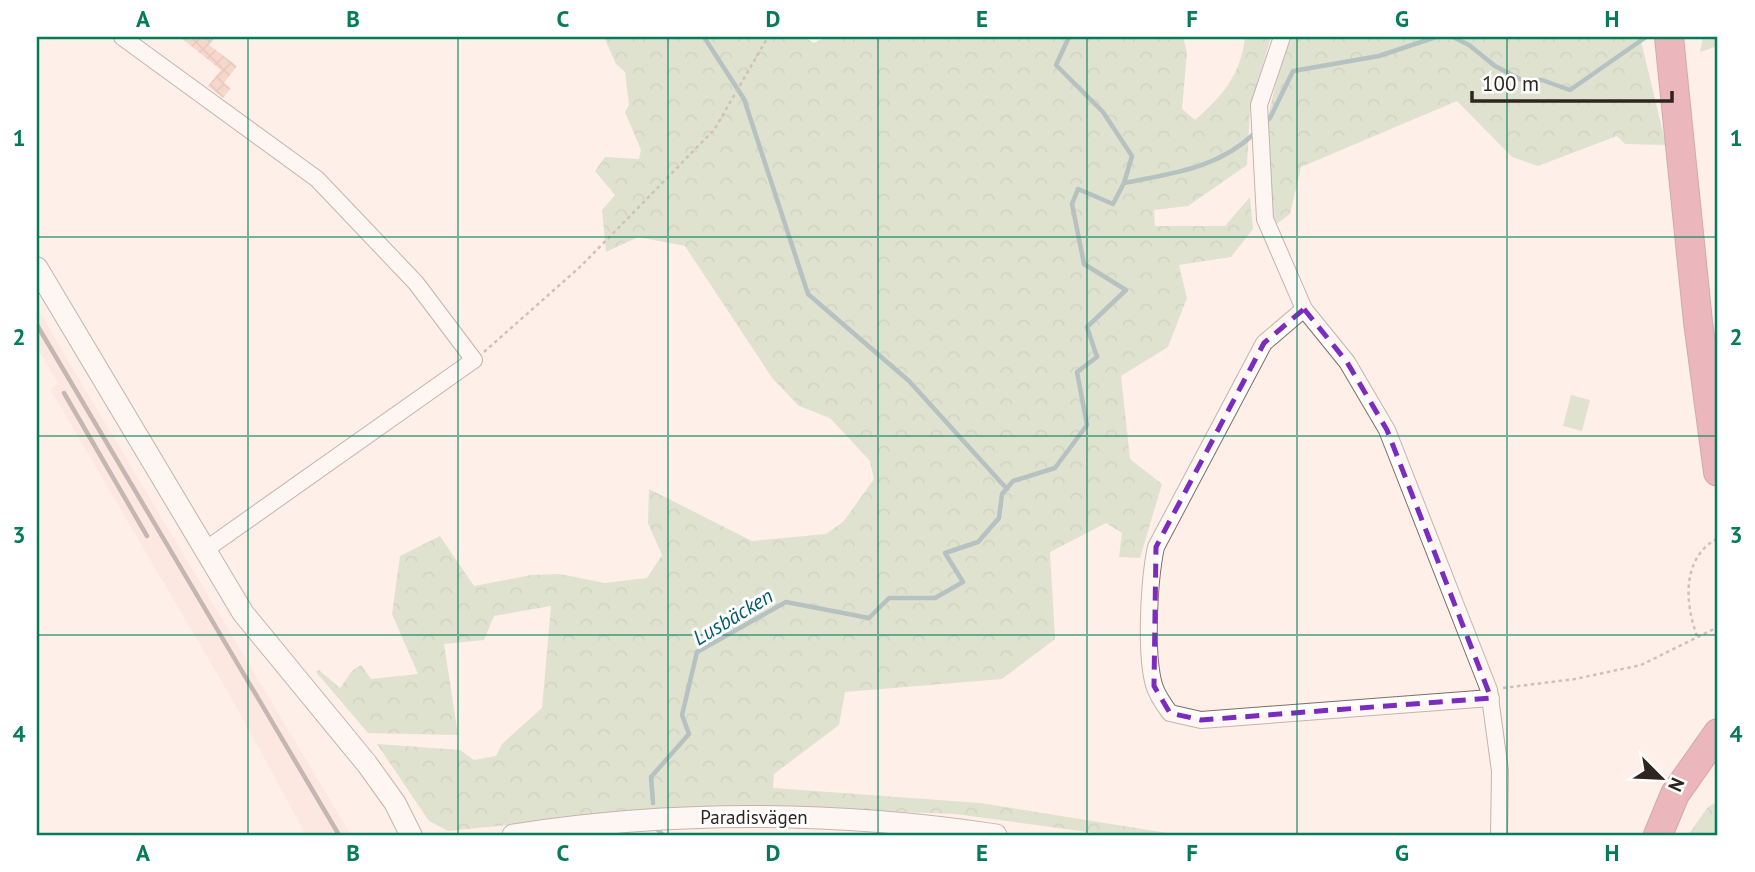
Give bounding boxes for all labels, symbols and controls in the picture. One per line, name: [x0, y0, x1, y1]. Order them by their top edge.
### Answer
text: A: [136, 4, 150, 33]
text: B: [346, 4, 360, 33]
text: C: [557, 4, 570, 33]
text: D: [766, 4, 780, 33]
text: E: [976, 4, 988, 33]
text: F: [1186, 4, 1198, 33]
text: G: [1395, 4, 1409, 33]
text: H: [1605, 4, 1619, 33]
scale bar: [1472, 60, 1671, 104]
text: 100 m: [1482, 70, 1539, 97]
text: 1: [12, 123, 26, 152]
text: 1: [1729, 123, 1743, 152]
text: 2: [12, 322, 26, 351]
text: 2: [1729, 322, 1743, 351]
text: 3: [12, 520, 26, 549]
text: 3: [1729, 520, 1743, 549]
water label: Lusbäcken: [688, 582, 778, 651]
text: 4: [12, 719, 26, 748]
text: 4: [1729, 719, 1743, 748]
north arrow: [1626, 742, 1696, 812]
text: N: [1663, 774, 1690, 795]
street label: Paradisvägen: [700, 805, 808, 829]
text: A: [136, 838, 150, 867]
text: B: [346, 838, 360, 867]
text: C: [557, 838, 570, 867]
text: D: [766, 838, 780, 867]
text: E: [976, 838, 988, 867]
text: F: [1186, 838, 1198, 867]
text: G: [1395, 838, 1409, 867]
text: H: [1605, 838, 1619, 867]

